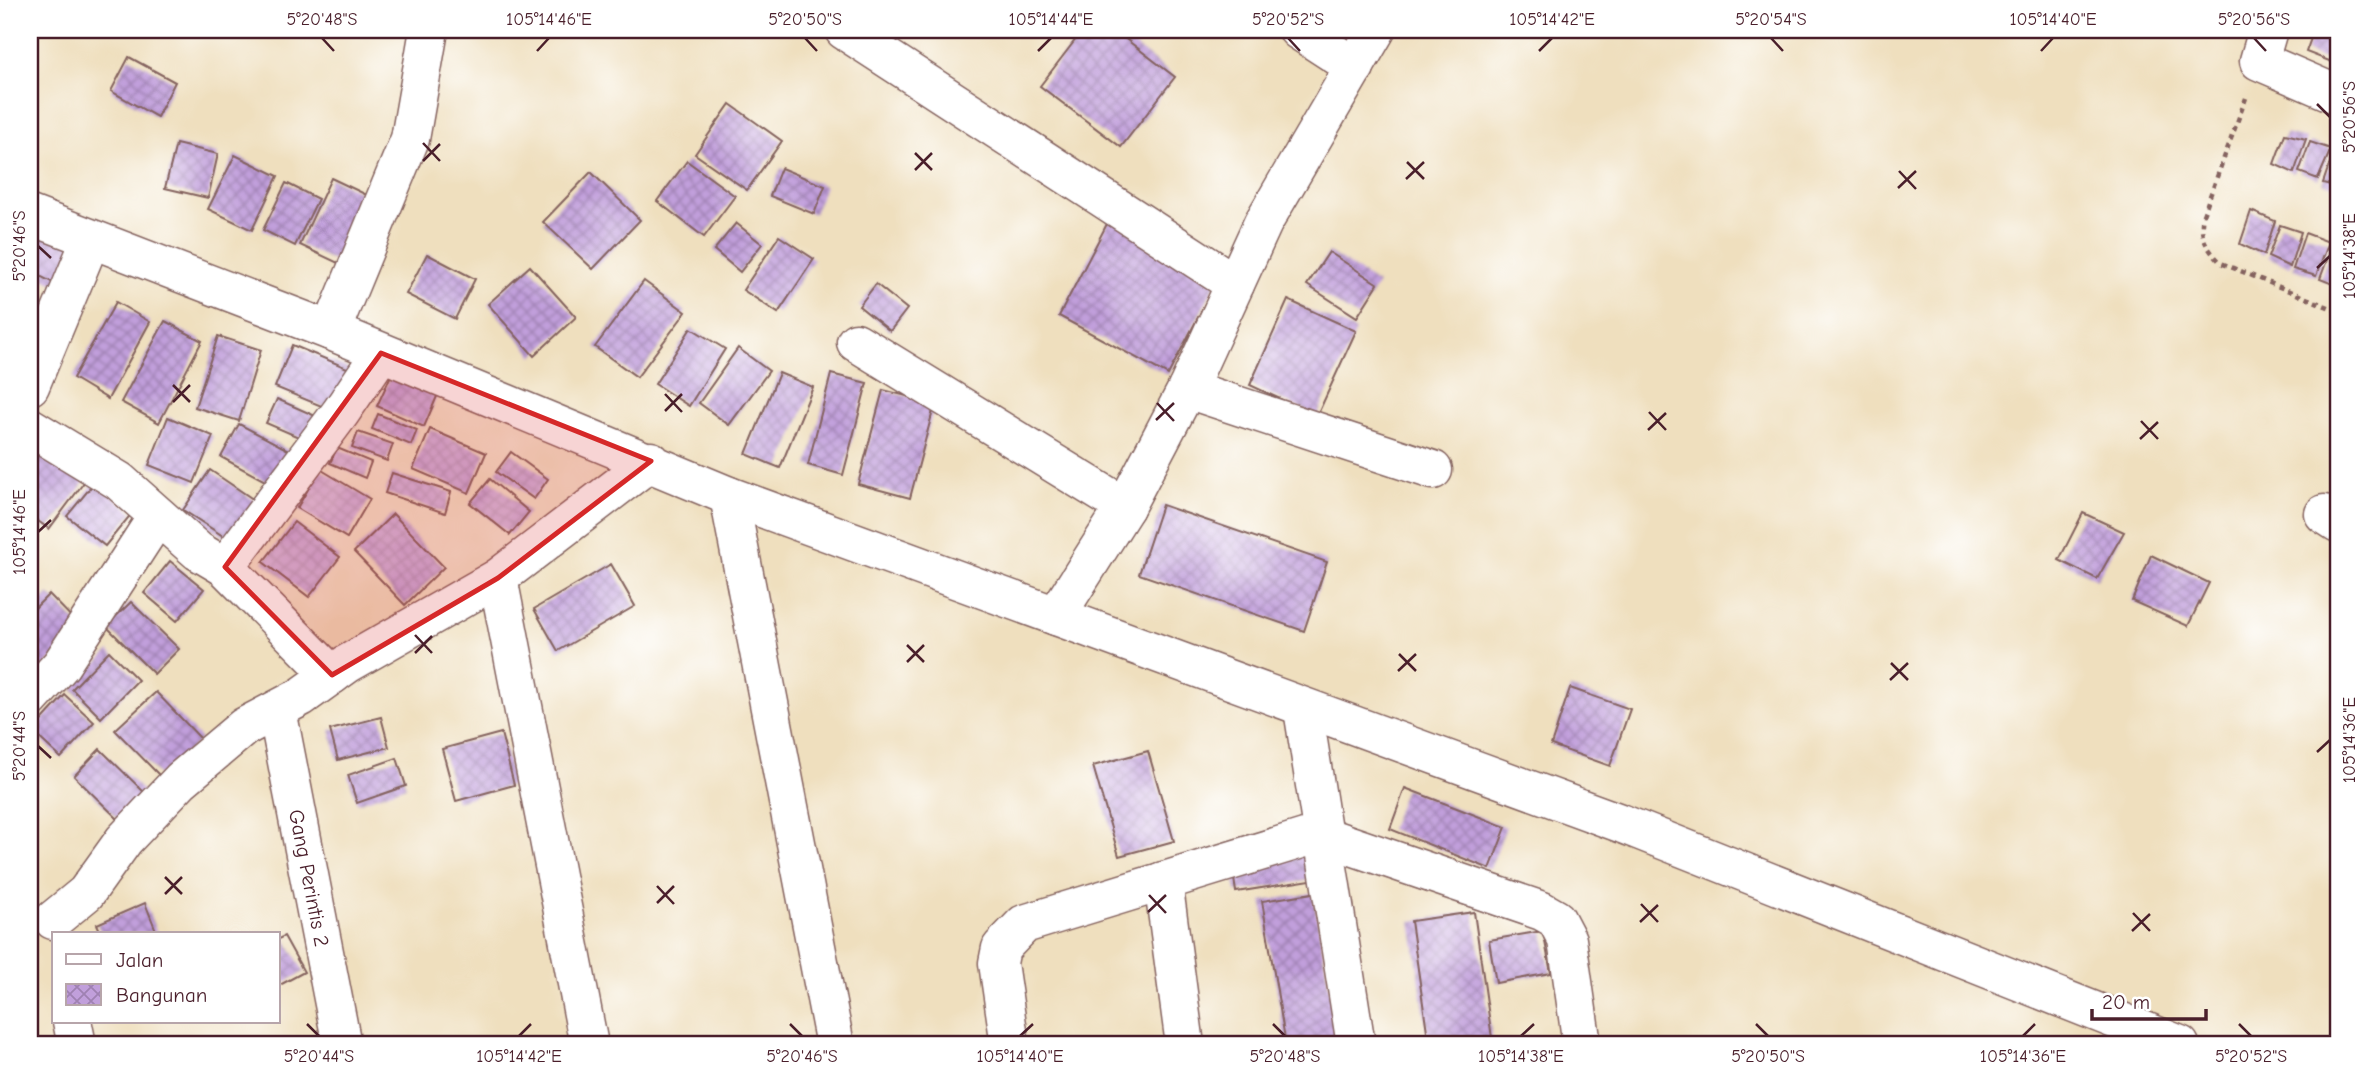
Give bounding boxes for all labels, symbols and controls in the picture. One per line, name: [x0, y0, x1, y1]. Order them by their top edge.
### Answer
text: 5°20'48"S: [287, 9, 358, 30]
text: 105°14'46"E: [506, 9, 592, 30]
text: 5°20'50"S: [768, 9, 842, 30]
text: 105°14'44"E: [1009, 9, 1094, 30]
text: 5°20'52"S: [1252, 9, 1324, 30]
text: 105°14'42"E: [1509, 9, 1595, 30]
text: 5°20'54"S: [1735, 9, 1807, 30]
text: 105°14'40"E: [2009, 9, 2097, 30]
text: 5°20'56"S: [2218, 9, 2290, 30]
text: 5°20'56"S: [2339, 81, 2360, 153]
text: 5°20'46"S: [9, 210, 30, 282]
text: 105°14'38"E: [2339, 213, 2360, 299]
text: 105°14'46"E: [9, 489, 30, 575]
text: 105°14'36"E: [2339, 697, 2360, 783]
text: 5°20'44"S: [9, 711, 30, 781]
street label: Gang Perintis 2: [284, 807, 334, 949]
legend: [52, 932, 280, 1023]
text: Jalan: [116, 948, 163, 972]
scale bar: [2092, 977, 2205, 1021]
text: Bangunan: [116, 983, 207, 1007]
text: 20 m: [2102, 990, 2150, 1014]
text: 5°20'44"S: [284, 1046, 354, 1067]
text: 105°14'42"E: [476, 1046, 562, 1067]
text: 5°20'46"S: [766, 1046, 838, 1067]
text: 105°14'40"E: [976, 1046, 1064, 1067]
text: 5°20'48"S: [1250, 1046, 1321, 1067]
text: 105°14'38"E: [1478, 1046, 1564, 1067]
text: 5°20'50"S: [1731, 1046, 1805, 1067]
text: 105°14'36"E: [1980, 1046, 2066, 1067]
text: 5°20'52"S: [2215, 1046, 2287, 1067]

